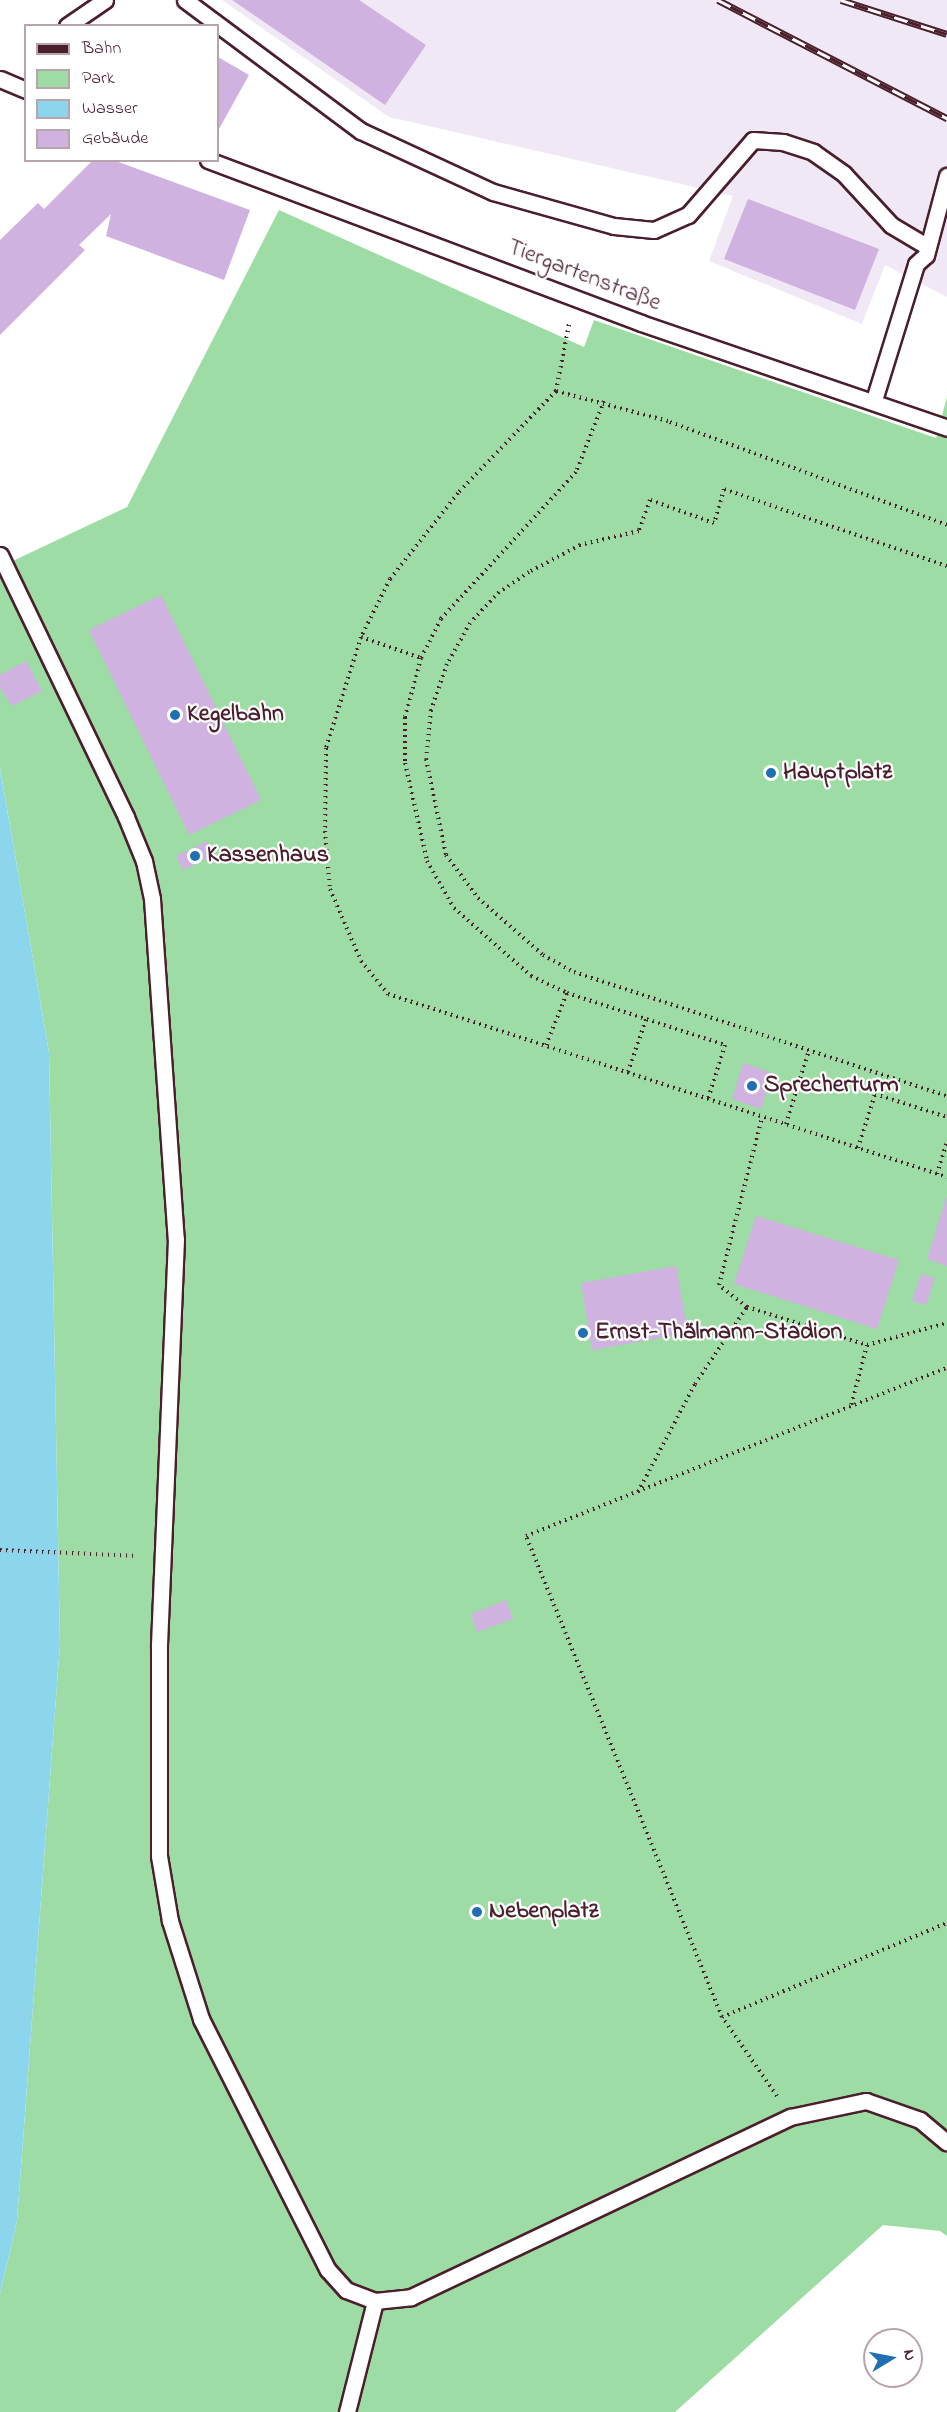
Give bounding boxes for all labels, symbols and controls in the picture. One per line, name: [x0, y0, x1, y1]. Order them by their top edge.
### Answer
legend: [24, 24, 219, 162]
text: Bahn: [82, 36, 121, 62]
text: Park: [82, 66, 115, 92]
text: Wasser: [82, 96, 138, 122]
text: Gebäude: [82, 126, 148, 152]
street label: Tiergartenstraße: [503, 234, 665, 318]
place label: Kegelbahn: [187, 701, 284, 729]
marker: Kegelbahn: [168, 708, 182, 722]
place label: Hauptplatz: [783, 759, 892, 787]
marker: Hauptplatz: [764, 766, 778, 780]
place label: Kassenhaus: [207, 842, 329, 870]
marker: Kassenhaus: [188, 849, 202, 863]
place label: Sprecherturm: [764, 1072, 899, 1100]
marker: Sprecherturm: [745, 1079, 759, 1093]
place label: Ernst-Thälmann-Stadion: [595, 1319, 842, 1347]
marker: Ernst-Thälmann-Stadion: [576, 1326, 590, 1340]
place label: Nebenplatz: [489, 1898, 599, 1926]
marker: Nebenplatz: [470, 1905, 484, 1919]
north arrow: [863, 2328, 923, 2388]
text: N: [896, 2348, 922, 2363]

